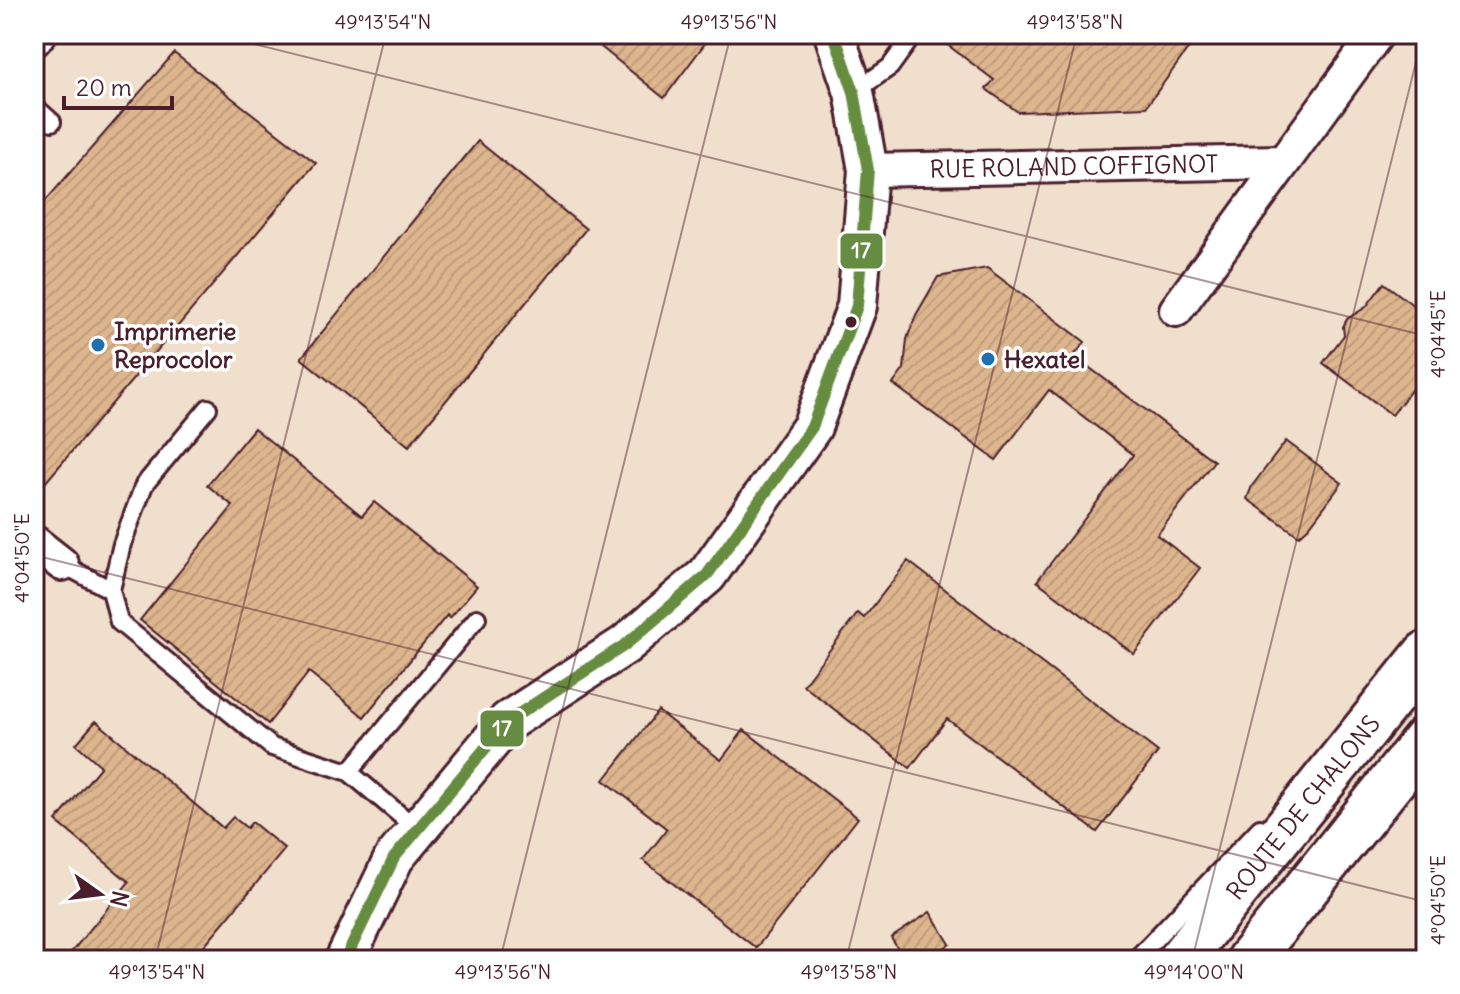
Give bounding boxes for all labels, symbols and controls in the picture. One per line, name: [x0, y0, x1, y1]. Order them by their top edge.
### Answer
text: 49°13'54"N: [335, 9, 431, 34]
text: 49°13'56"N: [681, 9, 777, 34]
text: 49°13'58"N: [1027, 9, 1123, 34]
scale bar: [64, 60, 172, 110]
text: 20 m: [76, 72, 132, 102]
street label: RUE ROLAND COFFIGNOT: [929, 148, 1219, 184]
line badge: 17: [839, 232, 884, 270]
text: 17: [851, 236, 871, 264]
text: 4°04'45"E: [1425, 290, 1450, 378]
unlabelled marker: [843, 314, 859, 330]
place label: Imprimerie Reprocolor: [114, 316, 236, 374]
marker: Imprimerie Reprocolor: [89, 336, 107, 354]
place label: Hexatel: [1004, 344, 1085, 374]
marker: Hexatel: [979, 350, 997, 368]
text: 4°04'50"E: [9, 513, 34, 603]
line badge: 17: [479, 709, 525, 748]
street label: ROUTE DE CHALONS: [1220, 709, 1386, 906]
text: 17: [492, 714, 512, 742]
north arrow: [60, 854, 140, 934]
text: 4°04'50"E: [1425, 855, 1450, 945]
text: N: [104, 888, 135, 910]
text: 49°13'54"N: [109, 959, 205, 984]
text: 49°13'56"N: [455, 959, 551, 984]
text: 49°13'58"N: [801, 959, 897, 984]
text: 49°14'00"N: [1144, 959, 1244, 984]

